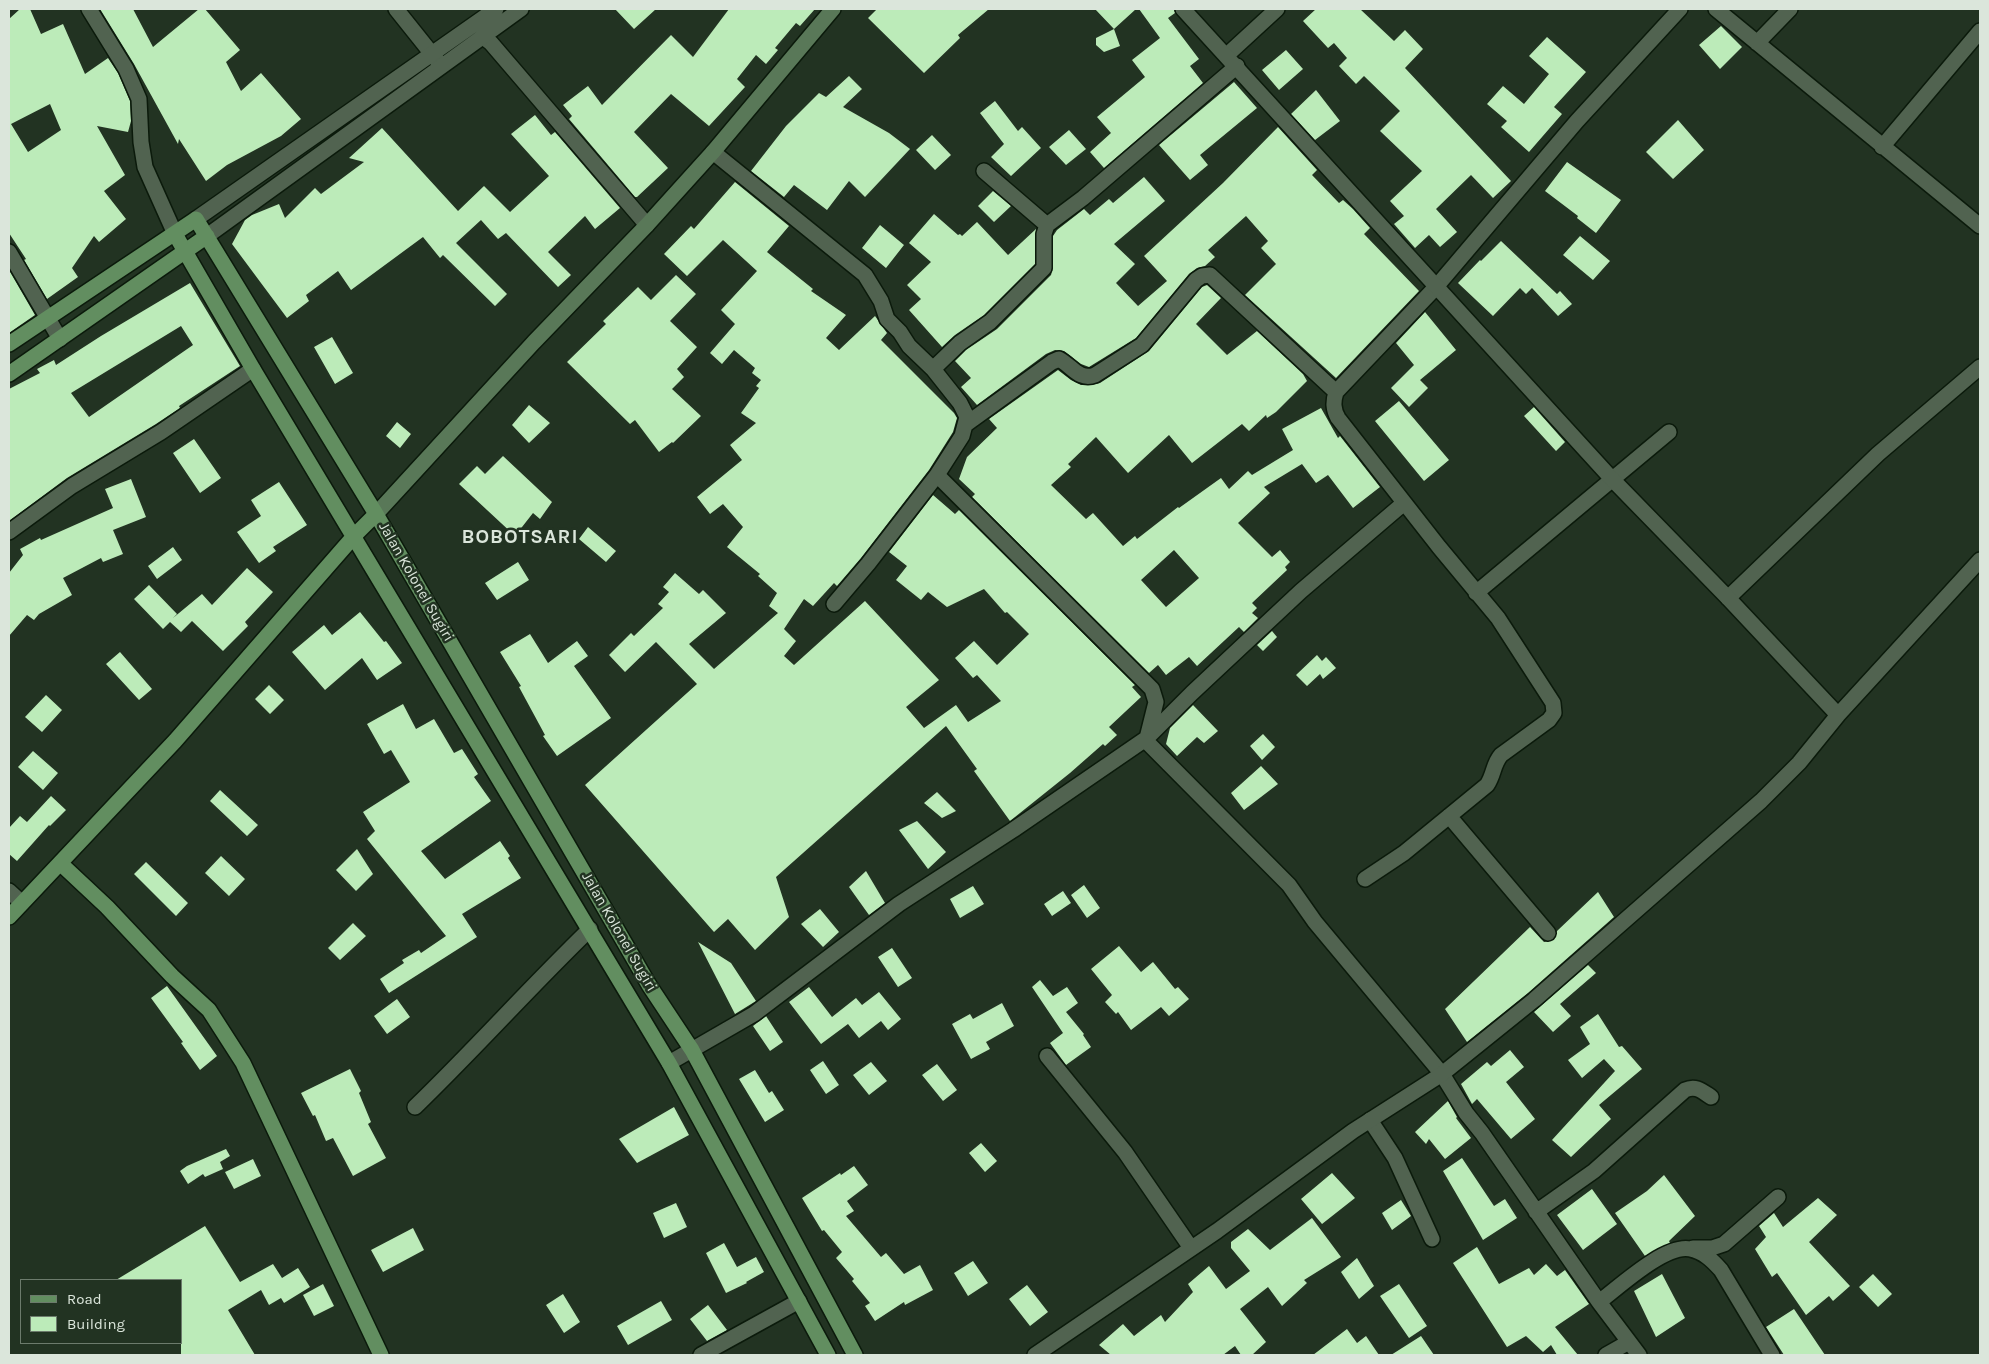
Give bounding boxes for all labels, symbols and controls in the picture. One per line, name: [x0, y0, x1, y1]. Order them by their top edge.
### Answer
street label: Jalan Kolonel Sugiri: [375, 519, 457, 645]
district label: BOBOTSARI: [460, 525, 580, 549]
street label: Jalan Kolonel Sugiri: [578, 869, 660, 995]
legend: [20, 1279, 182, 1344]
text: Road: [67, 1290, 102, 1308]
text: Building: [67, 1315, 125, 1333]

